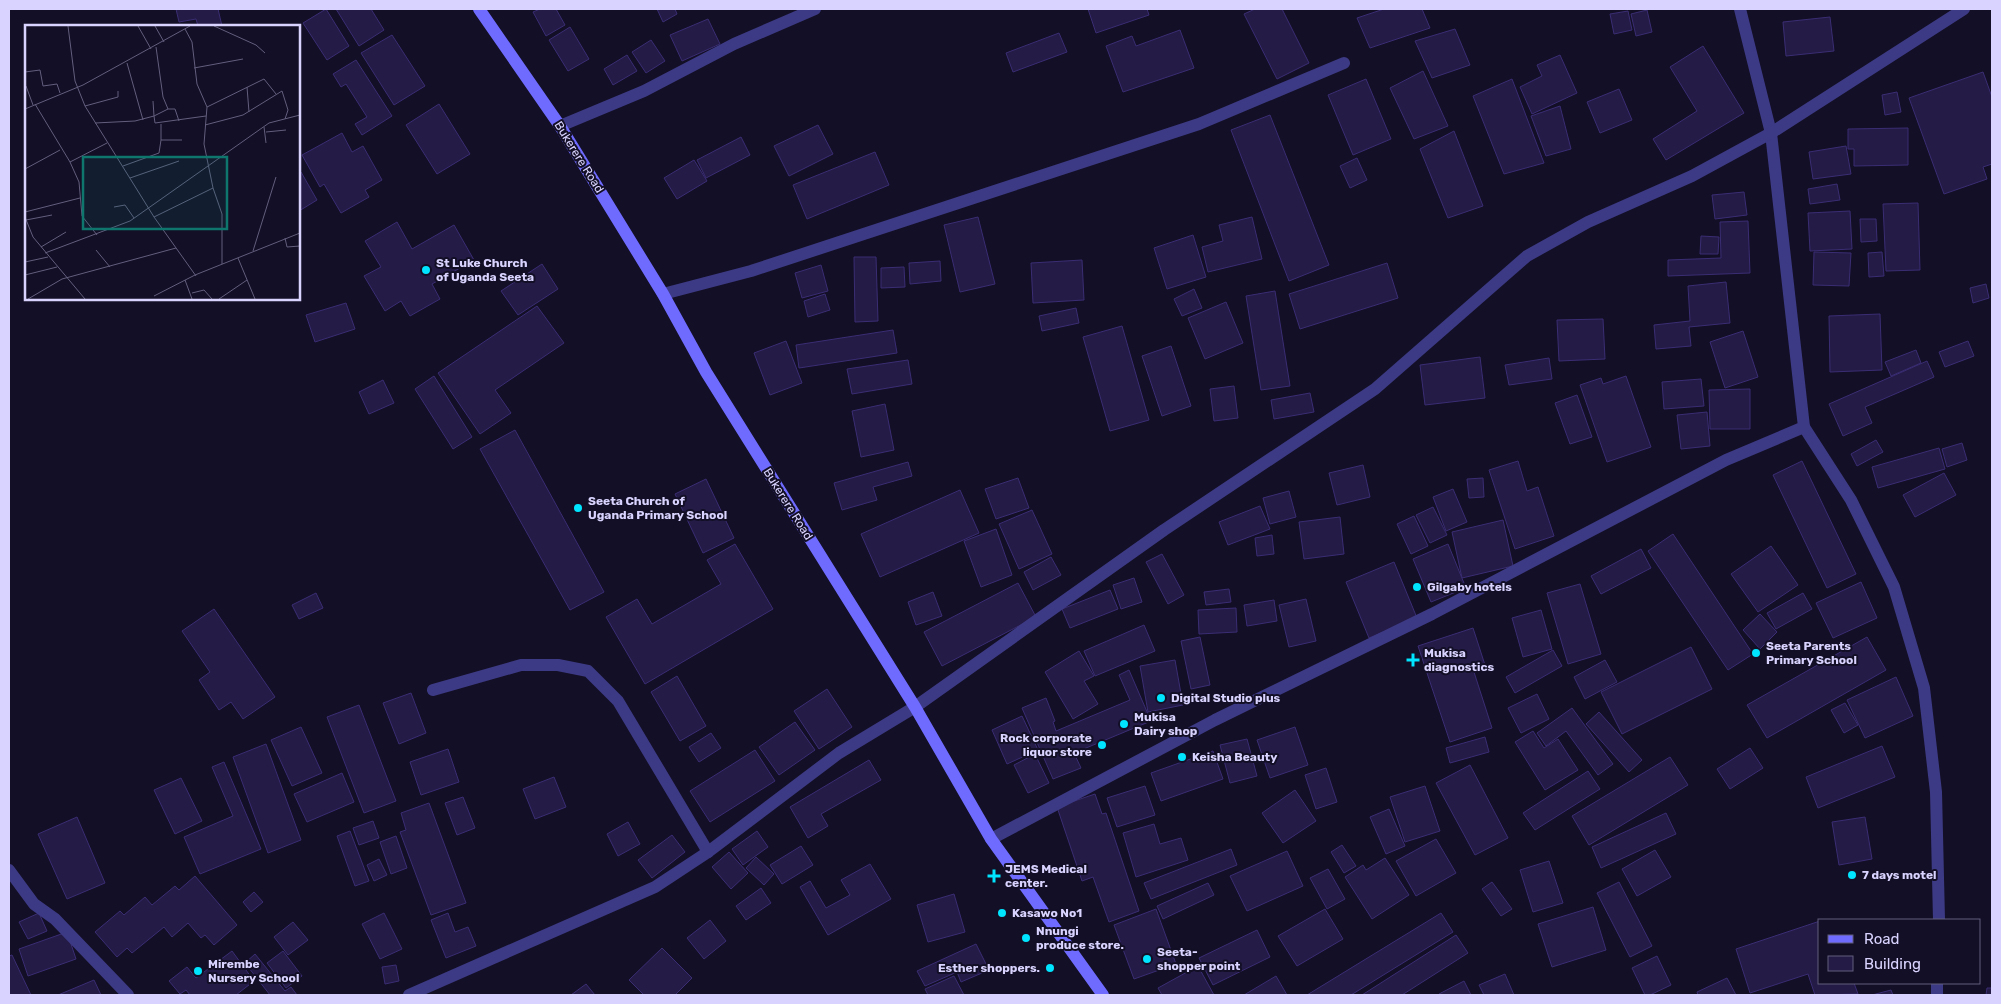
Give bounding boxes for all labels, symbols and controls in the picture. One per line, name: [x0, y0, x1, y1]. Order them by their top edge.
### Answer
inset map: [25, 25, 300, 300]
street label: Bukerere Road: [551, 119, 607, 195]
place label: St Luke Church of Uganda Seeta: [436, 256, 534, 284]
marker: St Luke Church of Uganda Seeta: [420, 264, 432, 276]
street label: Bukerere Road: [760, 466, 816, 542]
place label: Seeta Church of Uganda Primary School: [588, 494, 727, 522]
marker: Seeta Church of Uganda Primary School: [572, 502, 584, 514]
place label: Gilgaby hotels: [1427, 580, 1512, 594]
marker: Gilgaby hotels: [1411, 581, 1423, 593]
place label: Seeta Parents Primary School: [1766, 639, 1857, 667]
place label: Mukisa diagnostics: [1424, 646, 1494, 674]
marker: Seeta Parents Primary School: [1750, 647, 1762, 659]
marker: Mukisa diagnostics: [1406, 653, 1420, 667]
place label: Digital Studio plus: [1171, 691, 1281, 705]
marker: Digital Studio plus: [1155, 692, 1167, 704]
place label: Mukisa Dairy shop: [1134, 710, 1198, 738]
marker: Mukisa Dairy shop: [1118, 718, 1130, 730]
place label: Rock corporate liquor store: [1000, 731, 1092, 759]
marker: Rock corporate liquor store: [1096, 739, 1108, 751]
place label: Keisha Beauty: [1192, 750, 1277, 764]
marker: Keisha Beauty: [1176, 751, 1188, 763]
place label: JEMS Medical center.: [1005, 862, 1087, 890]
place label: 7 days motel: [1862, 868, 1937, 882]
marker: JEMS Medical center.: [987, 869, 1001, 883]
marker: 7 days motel: [1846, 869, 1858, 881]
place label: Kasawo No1: [1012, 906, 1082, 920]
marker: Kasawo No1: [996, 907, 1008, 919]
legend: [1818, 919, 1981, 984]
place label: Nnungi produce store.: [1036, 924, 1124, 952]
text: Road: [1864, 930, 1900, 948]
marker: Nnungi produce store.: [1020, 932, 1032, 944]
place label: Seeta- shopper point: [1157, 945, 1241, 973]
marker: Seeta- shopper point: [1141, 953, 1153, 965]
text: Building: [1864, 955, 1921, 973]
place label: Mirembe Nursery School: [208, 957, 299, 985]
place label: Esther shoppers.: [938, 961, 1040, 975]
marker: Esther shoppers.: [1044, 962, 1056, 974]
marker: Mirembe Nursery School: [192, 965, 204, 977]

